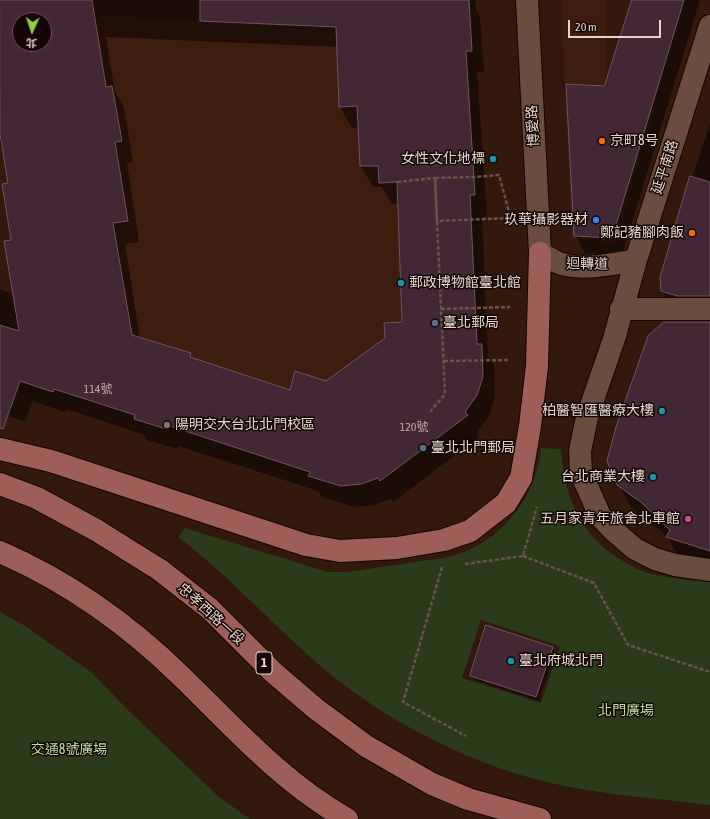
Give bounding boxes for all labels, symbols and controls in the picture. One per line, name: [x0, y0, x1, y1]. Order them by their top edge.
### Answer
north arrow: [12, 12, 52, 52]
scale bar: [570, 12, 663, 38]
text: 20 m: [575, 20, 597, 34]
text: 北: [26, 37, 37, 49]
street label: 博愛路: [524, 105, 542, 147]
place label: 京町8号: [610, 133, 659, 149]
marker: 京町8号: [597, 136, 607, 146]
street label: 延平南路: [648, 138, 682, 196]
place label: 女性文化地標: [401, 151, 485, 167]
marker: 女性文化地標: [488, 154, 498, 164]
place label: 玖華攝影器材: [504, 212, 588, 228]
marker: 玖華攝影器材: [591, 215, 601, 225]
place label: 鄭記豬腳肉飯: [600, 225, 684, 241]
marker: 鄭記豬腳肉飯: [687, 228, 697, 238]
street label: 迴轉道: [566, 255, 608, 273]
place label: 郵政博物館臺北館: [409, 275, 521, 291]
marker: 郵政博物館臺北館: [396, 278, 406, 288]
place label: 臺北郵局: [443, 315, 499, 331]
marker: 臺北郵局: [430, 318, 440, 328]
house number: 114號: [84, 382, 112, 396]
place label: 柏醫智匯醫療大樓: [542, 403, 654, 419]
marker: 柏醫智匯醫療大樓: [657, 406, 667, 416]
place label: 陽明交大台北北門校區: [175, 417, 315, 433]
marker: 陽明交大台北北門校區: [162, 420, 172, 430]
house number: 120號: [400, 420, 428, 434]
place label: 臺北北門郵局: [431, 440, 515, 456]
marker: 臺北北門郵局: [418, 443, 428, 453]
place label: 台北商業大樓: [561, 469, 645, 485]
marker: 台北商業大樓: [648, 472, 658, 482]
place label: 五月家青年旅舍北車館: [540, 511, 680, 527]
marker: 五月家青年旅舍北車館: [683, 514, 693, 524]
street label: 忠孝西路一段: [174, 580, 248, 648]
road number: 1: [256, 652, 272, 674]
place label: 臺北府城北門: [519, 653, 603, 669]
marker: 臺北府城北門: [506, 656, 516, 666]
park label: 北門廣場: [598, 703, 654, 719]
park label: 交通8號廣場: [31, 742, 107, 758]

